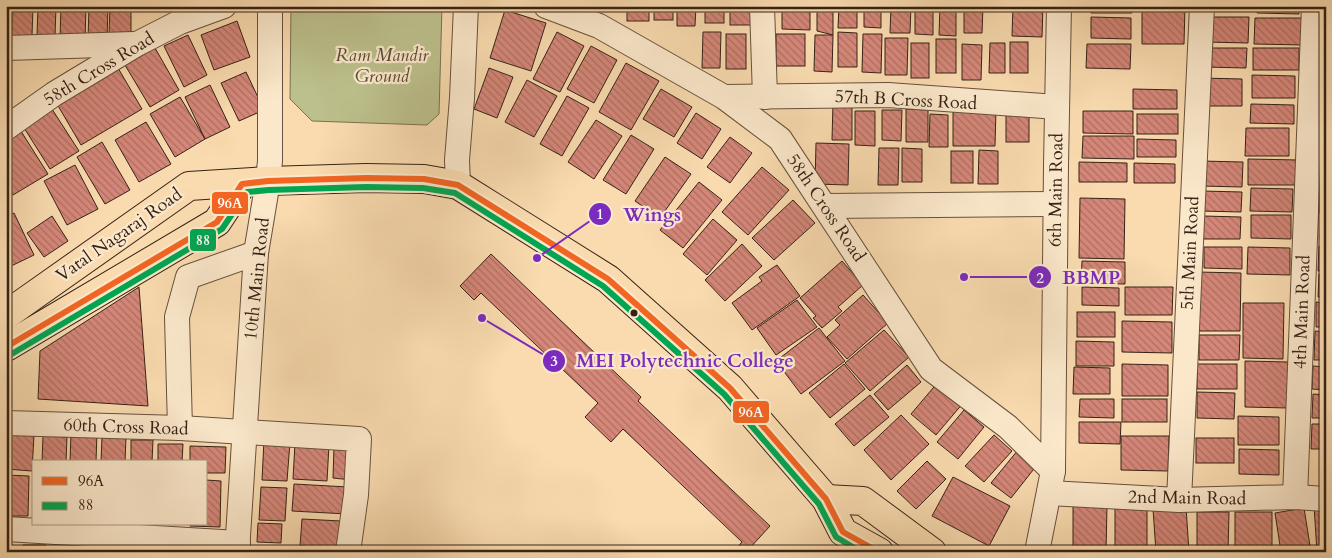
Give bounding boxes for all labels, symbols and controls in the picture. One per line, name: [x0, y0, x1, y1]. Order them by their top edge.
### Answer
street label: 58th Cross Road: [39, 26, 160, 112]
park label: Ram Mandir Ground: [336, 43, 430, 89]
street label: 57th B Cross Road: [834, 84, 978, 116]
street label: 6th Main Road: [1043, 132, 1070, 247]
street label: 58th Cross Road: [781, 149, 872, 267]
street label: Vatal Nagaraj Road: [51, 182, 187, 288]
line badge: 96A: [211, 191, 249, 215]
text: 96A: [218, 194, 243, 213]
street label: 5th Main Road: [1175, 195, 1205, 311]
callout: Wings: [588, 197, 691, 231]
text: Wings: [622, 202, 681, 228]
text: 1: [596, 204, 604, 224]
street label: 10th Main Road: [238, 216, 276, 342]
line badge: 88: [189, 228, 217, 252]
text: 88: [196, 231, 210, 250]
street label: 4th Main Road: [1288, 254, 1316, 369]
callout: BBMP: [1027, 260, 1130, 294]
text: BBMP: [1062, 265, 1120, 291]
text: 2: [1036, 268, 1044, 288]
unlabelled marker: [629, 308, 639, 318]
callout: MEI Polytechnic College: [541, 344, 804, 378]
text: MEI Polytechnic College: [576, 348, 794, 374]
text: 3: [550, 351, 558, 371]
line badge: 96A: [732, 400, 770, 424]
text: 96A: [739, 403, 764, 422]
street label: 60th Cross Road: [63, 412, 189, 442]
legend: [32, 460, 208, 526]
text: 96A: [78, 471, 104, 491]
street label: 2nd Main Road: [1128, 484, 1247, 512]
text: 88: [78, 495, 93, 515]

